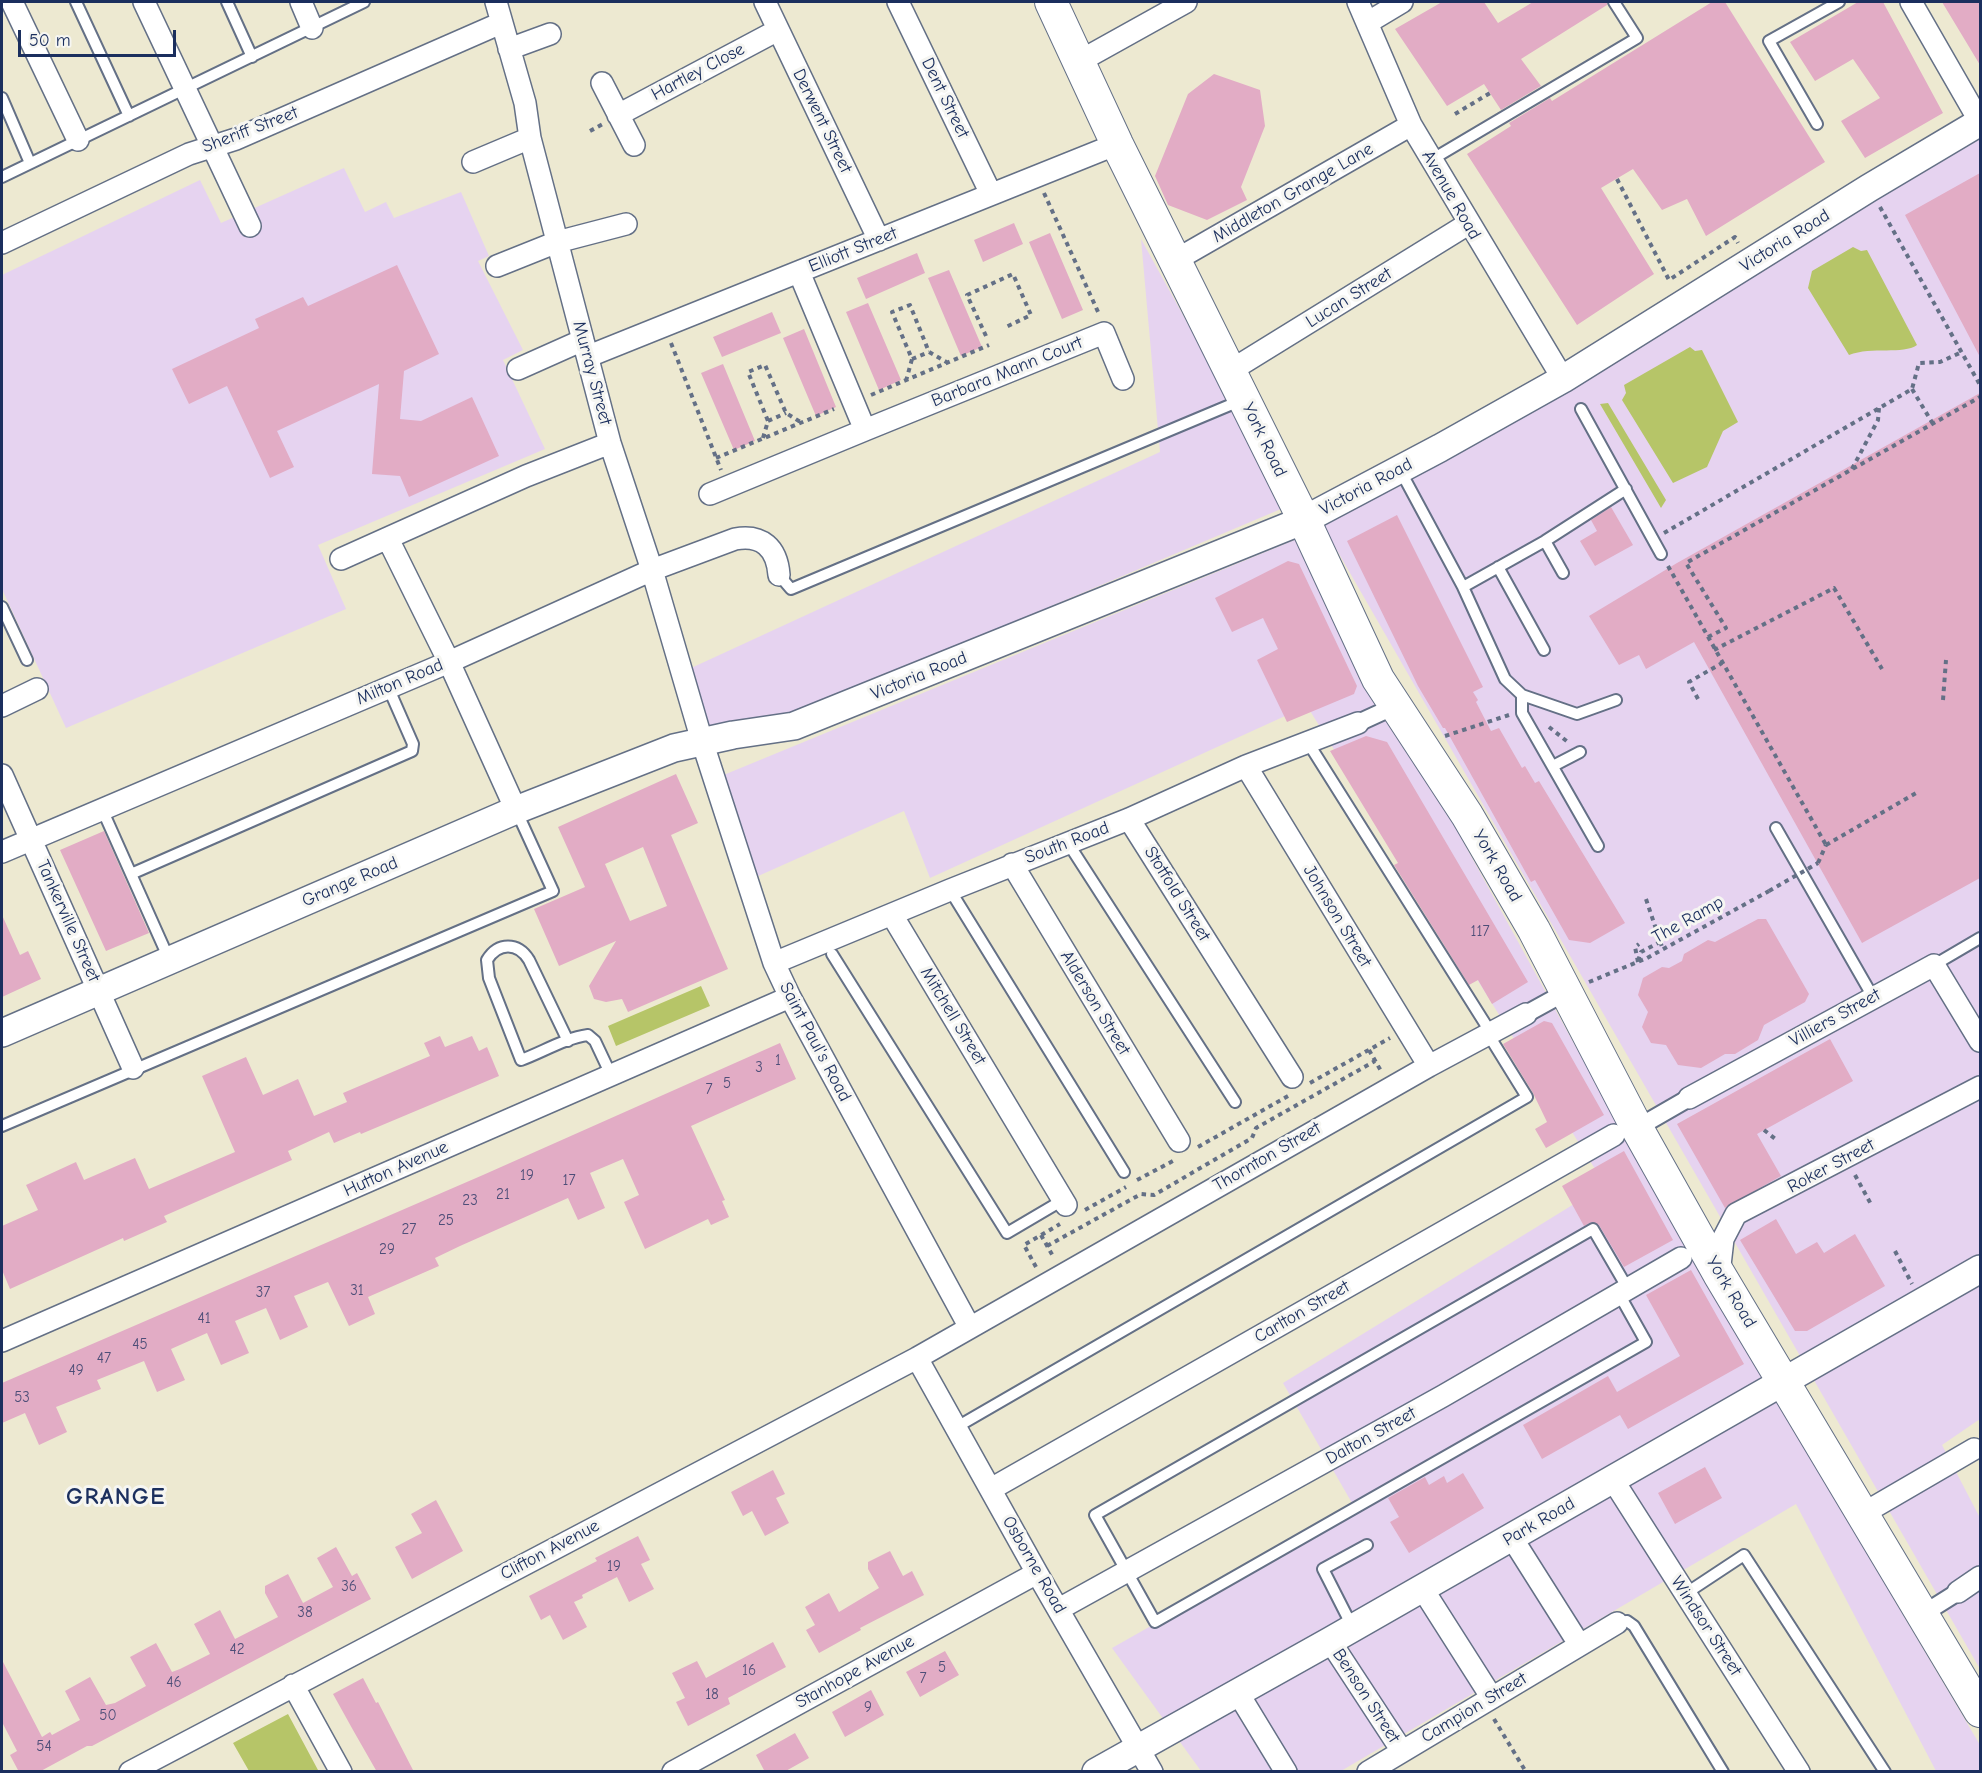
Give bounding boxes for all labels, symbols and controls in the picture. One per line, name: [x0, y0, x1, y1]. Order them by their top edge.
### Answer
scale bar: [21, 18, 178, 56]
text: 50 m: [29, 30, 71, 51]
street label: Hartley Close: [648, 38, 748, 106]
street label: Dent Street: [916, 54, 974, 142]
street label: Derwent Street: [787, 65, 857, 177]
street label: Sheriff Street: [199, 102, 301, 158]
street label: Middleton Grange Lane: [1209, 138, 1377, 248]
street label: Avenue Road: [1417, 146, 1485, 244]
street label: Victoria Road: [1736, 205, 1834, 277]
street label: Elliott Street: [806, 222, 900, 278]
street label: Lucan Street: [1302, 263, 1396, 333]
street label: Murray Street: [568, 319, 616, 427]
street label: Barbara Mann Court: [928, 332, 1086, 412]
street label: York Road: [1237, 399, 1291, 481]
street label: Victoria Road: [1316, 454, 1416, 520]
street label: Victoria Road: [868, 647, 970, 705]
street label: Milton Road: [353, 654, 447, 710]
street label: South Road: [1022, 817, 1112, 869]
street label: York Road: [1468, 826, 1526, 906]
street label: Stotfold Street: [1139, 843, 1215, 945]
street label: Grange Road: [299, 852, 401, 912]
street label: Tankerville Street: [31, 857, 105, 985]
street label: Johnson Street: [1298, 861, 1376, 971]
street label: The Ramp: [1649, 892, 1727, 948]
house number: 117: [1471, 923, 1489, 941]
street label: Alderson Street: [1055, 947, 1135, 1059]
street label: Mitchell Street: [915, 963, 991, 1069]
street label: Saint Paul's Road: [774, 979, 856, 1105]
street label: Villiers Street: [1786, 984, 1884, 1052]
house number: 1: [775, 1052, 781, 1070]
house number: 3: [755, 1059, 763, 1077]
house number: 5: [723, 1075, 731, 1093]
house number: 7: [705, 1081, 713, 1099]
street label: Thornton Street: [1209, 1117, 1325, 1197]
street label: Roker Street: [1784, 1134, 1878, 1198]
street label: Hutton Avenue: [340, 1136, 452, 1202]
house number: 19: [520, 1167, 534, 1185]
house number: 17: [562, 1172, 576, 1190]
house number: 21: [496, 1186, 510, 1204]
house number: 23: [462, 1192, 478, 1210]
house number: 25: [438, 1212, 454, 1230]
house number: 27: [402, 1221, 416, 1239]
house number: 29: [379, 1241, 395, 1259]
street label: York Road: [1701, 1252, 1761, 1332]
street label: Carlton Street: [1250, 1276, 1354, 1348]
house number: 31: [350, 1282, 364, 1300]
house number: 37: [256, 1284, 270, 1302]
house number: 41: [197, 1310, 211, 1328]
house number: 45: [132, 1336, 148, 1354]
house number: 47: [97, 1350, 111, 1368]
house number: 49: [68, 1362, 84, 1380]
house number: 53: [14, 1389, 30, 1407]
street label: Dalton Street: [1322, 1402, 1420, 1470]
district label: GRANGE: [66, 1483, 166, 1511]
street label: Park Road: [1499, 1493, 1579, 1551]
street label: Osborne Road: [997, 1512, 1071, 1618]
street label: Clifton Avenue: [497, 1515, 603, 1585]
house number: 19: [607, 1558, 621, 1576]
street label: Windsor Street: [1666, 1572, 1746, 1680]
house number: 36: [341, 1578, 357, 1596]
house number: 38: [297, 1604, 313, 1622]
street label: Stanhope Avenue: [792, 1630, 918, 1714]
house number: 42: [229, 1641, 245, 1659]
street label: Benson Street: [1327, 1645, 1405, 1747]
house number: 5: [938, 1659, 946, 1677]
house number: 16: [742, 1662, 756, 1680]
street label: Campion Street: [1417, 1668, 1531, 1748]
house number: 7: [919, 1670, 927, 1688]
house number: 46: [166, 1674, 182, 1692]
house number: 18: [705, 1686, 719, 1704]
house number: 9: [864, 1699, 872, 1717]
house number: 50: [99, 1707, 117, 1725]
house number: 54: [36, 1738, 52, 1756]

